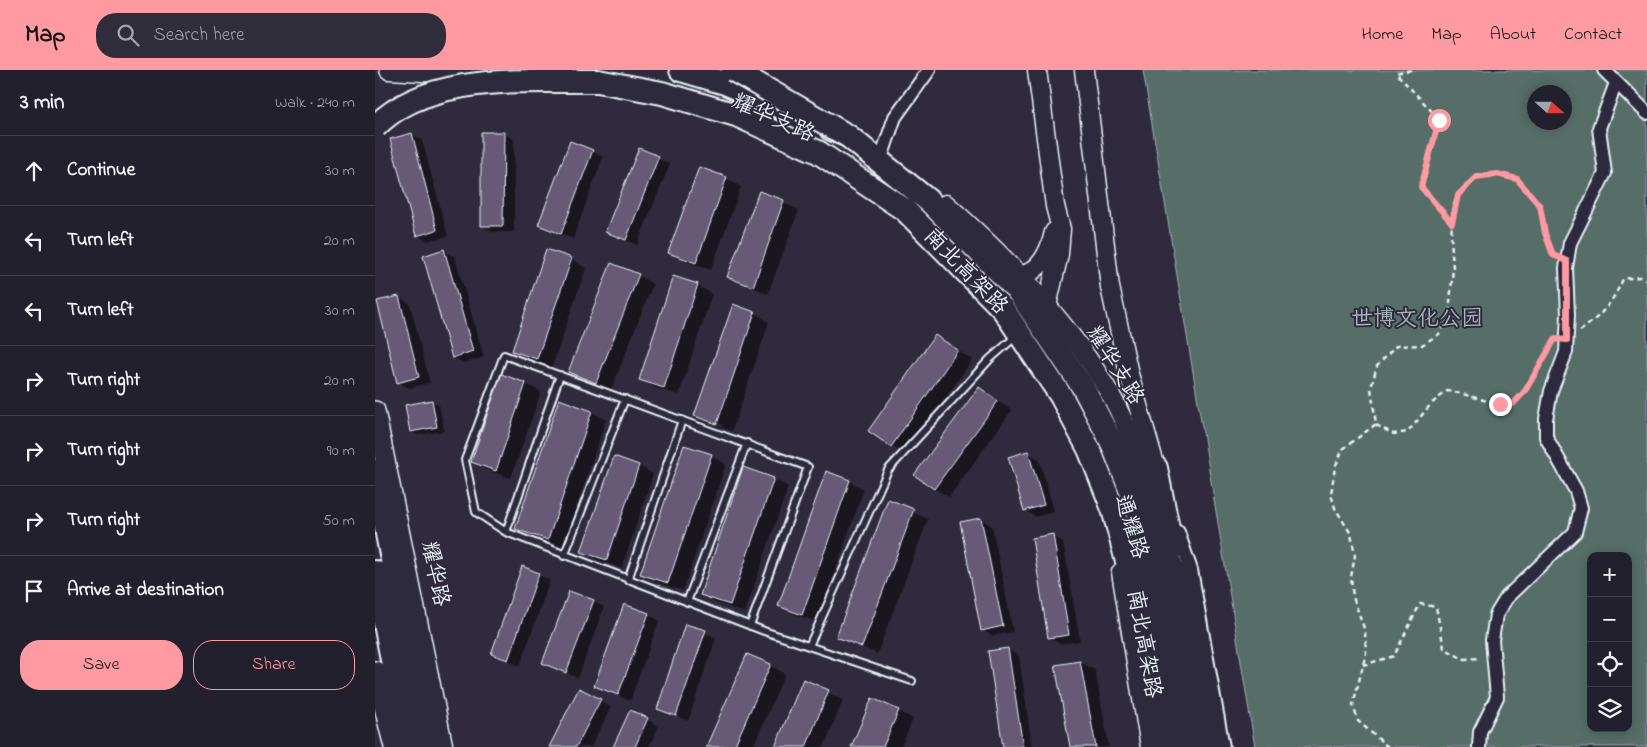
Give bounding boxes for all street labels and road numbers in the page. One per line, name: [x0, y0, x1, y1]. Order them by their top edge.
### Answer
street label: 耀华支路: [726, 86, 820, 152]
street label: 南北高架路: [915, 221, 1015, 323]
street label: 耀华支路: [1077, 320, 1151, 412]
street label: 通耀路: [1105, 491, 1155, 563]
street label: 耀华路: [411, 538, 457, 610]
street label: 南北高架路: [1118, 587, 1168, 701]

